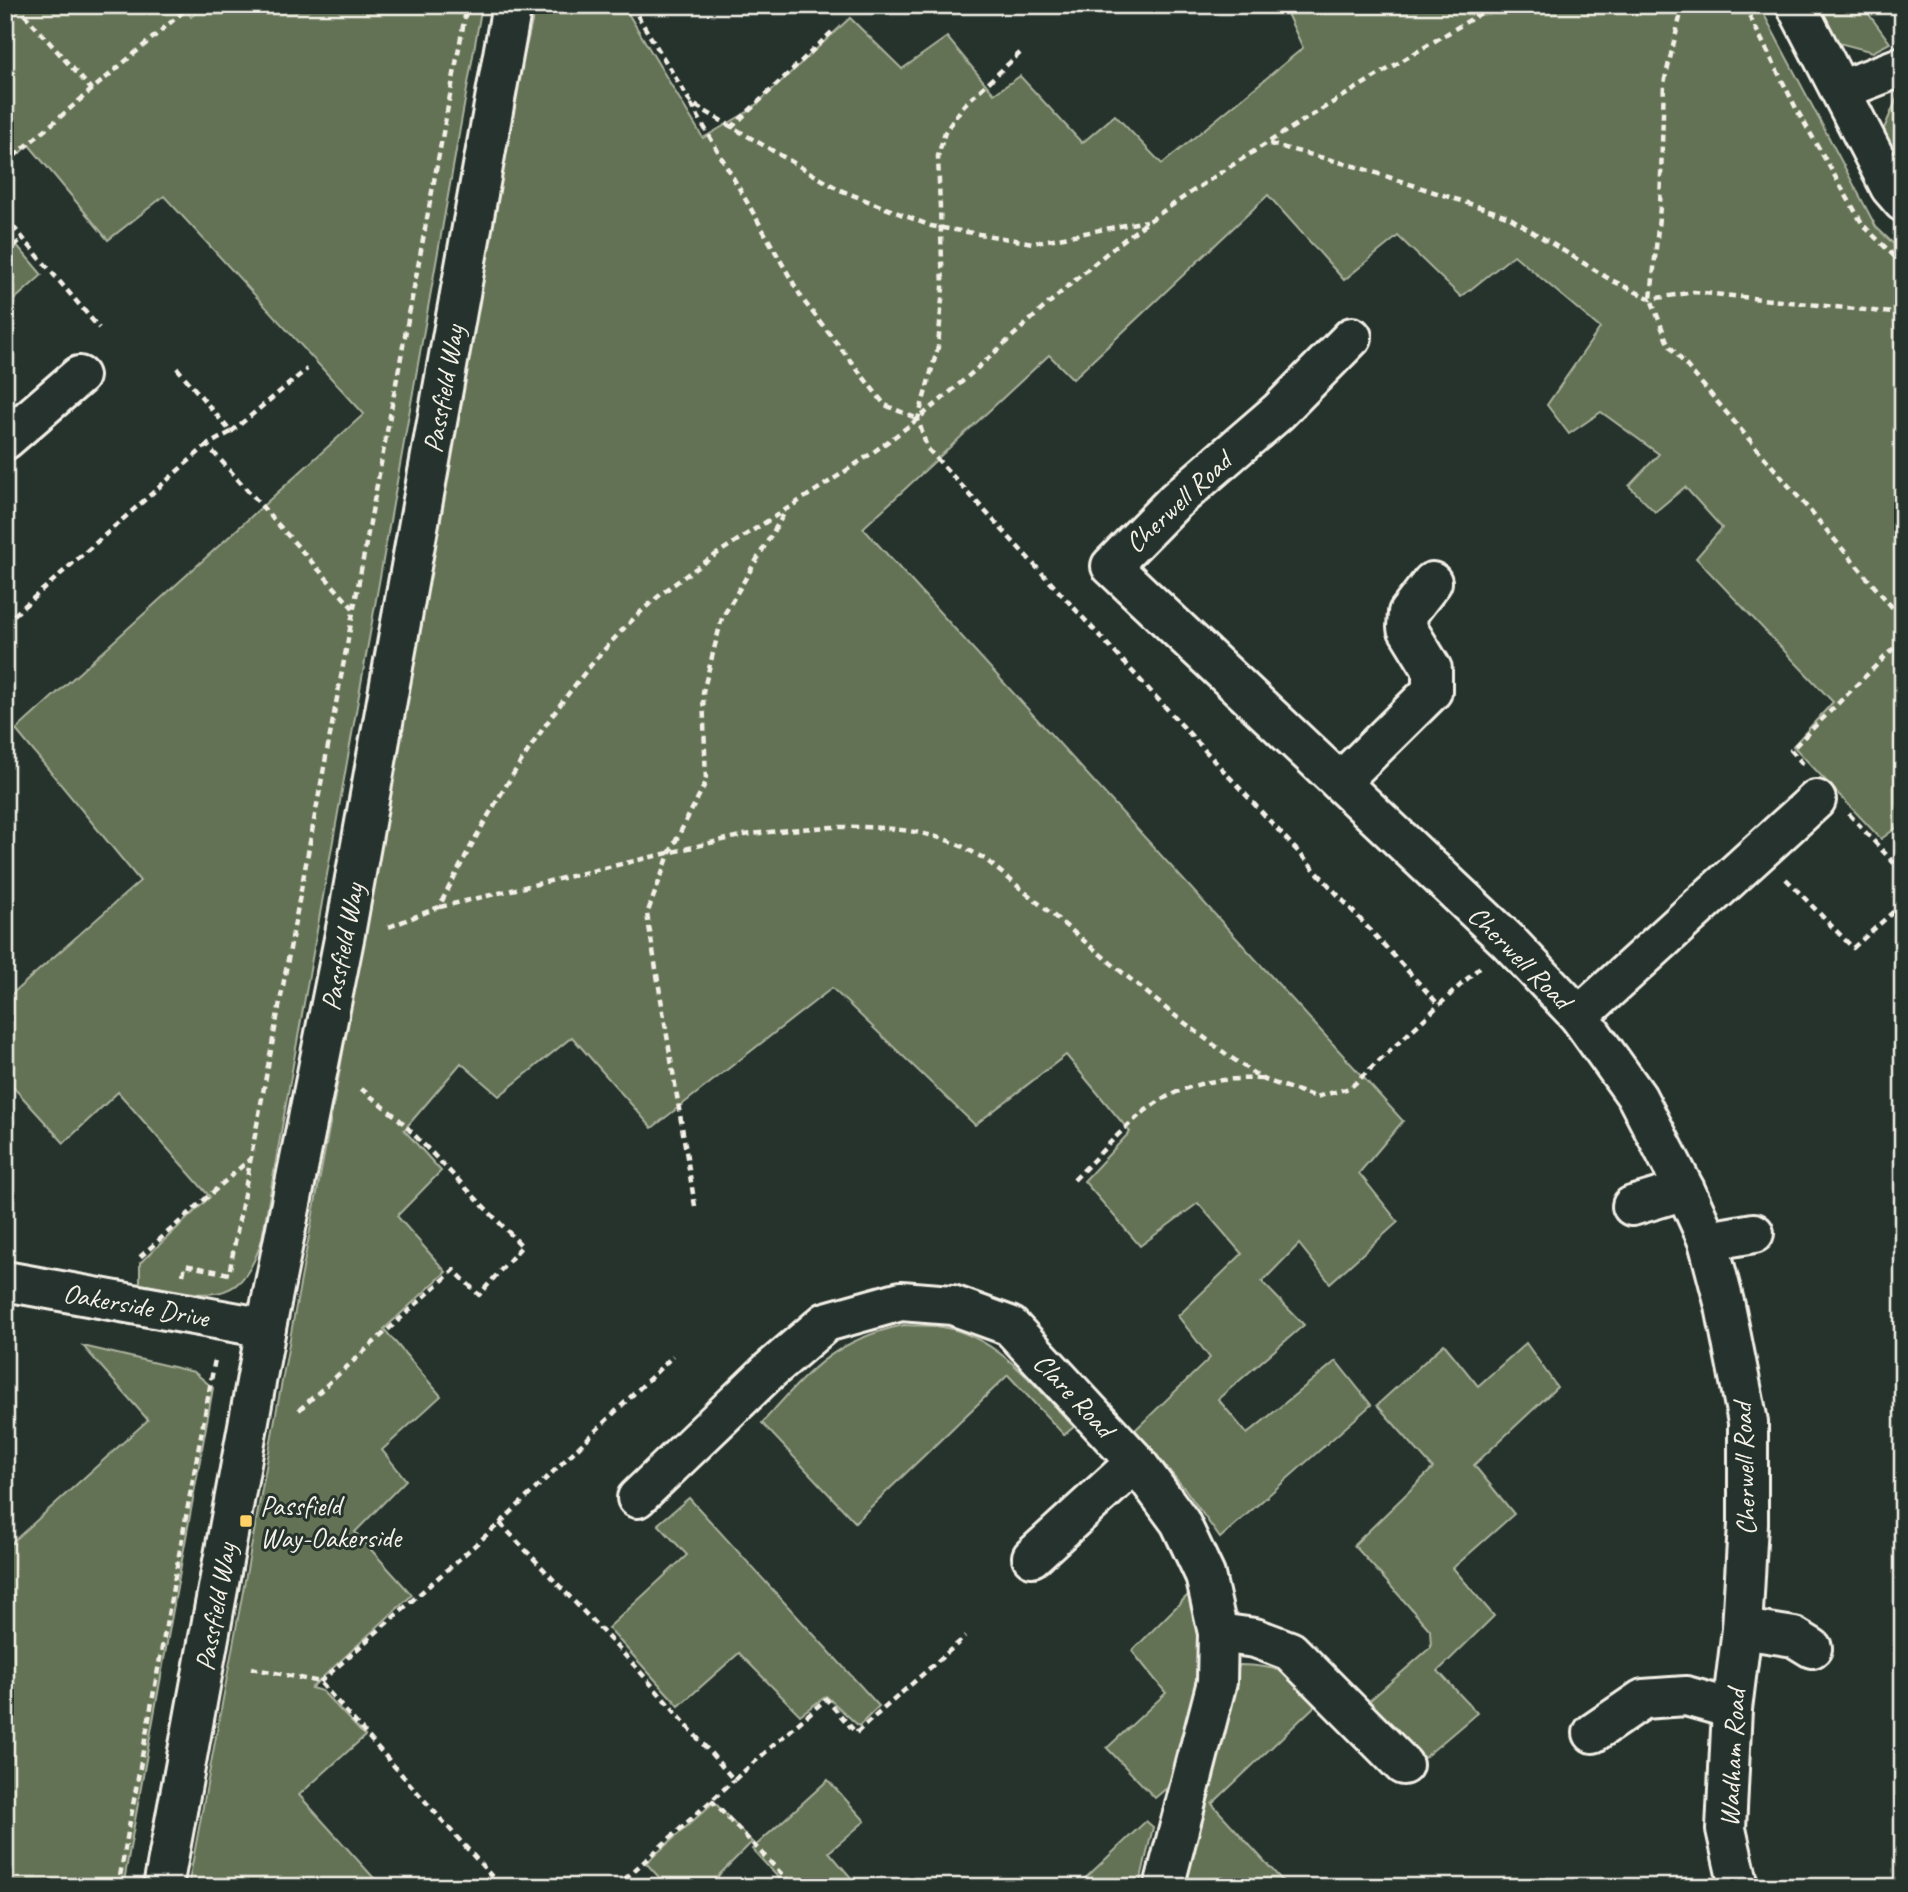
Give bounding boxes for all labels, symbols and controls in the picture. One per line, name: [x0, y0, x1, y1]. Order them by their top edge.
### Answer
street label: Passfield Way: [415, 320, 472, 455]
street label: Cherwell Road: [1117, 441, 1242, 560]
street label: Passfield Way: [313, 878, 372, 1014]
street label: Cherwell Road: [1461, 898, 1582, 1019]
street label: Oakerside Drive: [61, 1275, 213, 1335]
street label: Clare Road: [1026, 1345, 1125, 1448]
street label: Cherwell Road: [1724, 1398, 1764, 1536]
place label: Passfield Way-Oakerside: [260, 1488, 403, 1555]
marker: Passfield Way-Oakerside: [238, 1513, 254, 1529]
street label: Passfield Way: [187, 1538, 244, 1673]
street label: Wadham Road: [1711, 1684, 1753, 1828]

